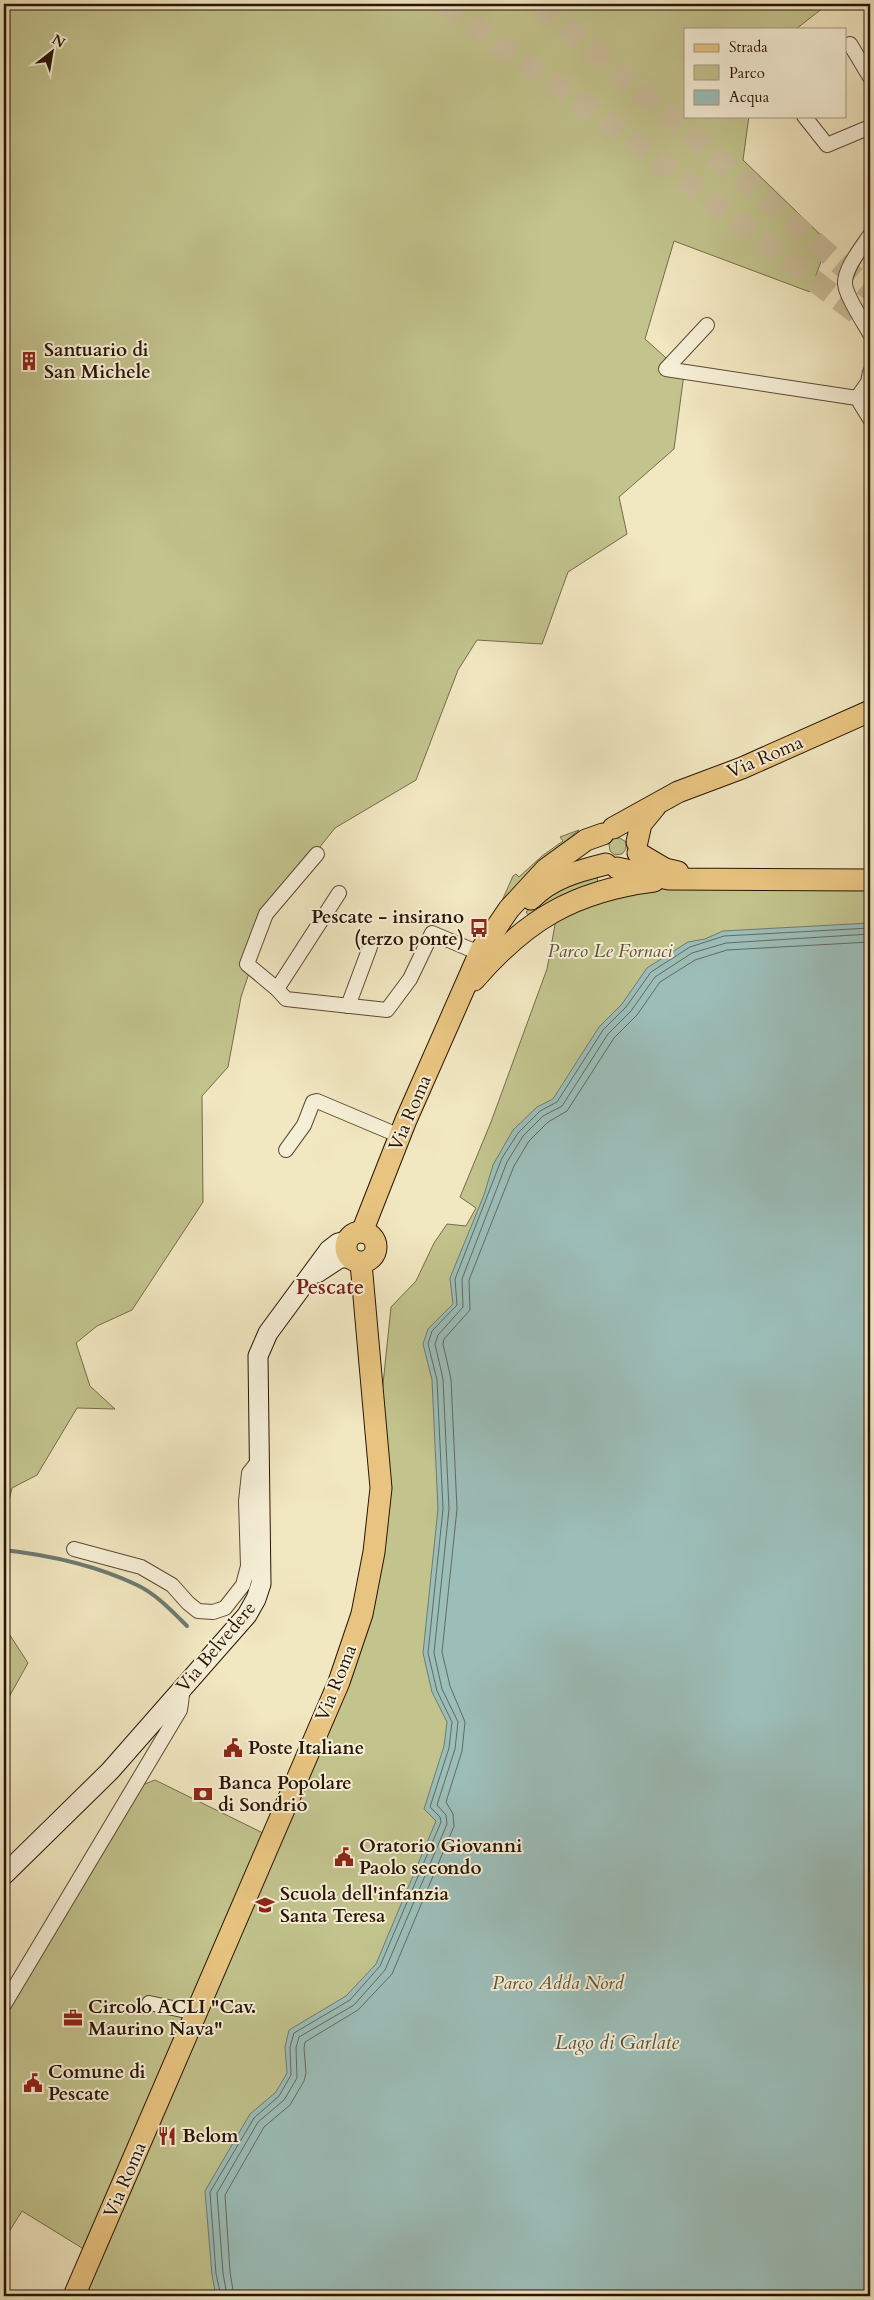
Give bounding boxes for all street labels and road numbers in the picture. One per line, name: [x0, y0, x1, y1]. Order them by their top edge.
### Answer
street label: Via Roma: [723, 729, 807, 785]
street label: Via Roma: [382, 1071, 438, 1155]
street label: Via Belvedere: [170, 1596, 262, 1698]
street label: Via Roma: [309, 1641, 363, 1725]
street label: Via Roma: [97, 2138, 153, 2222]

